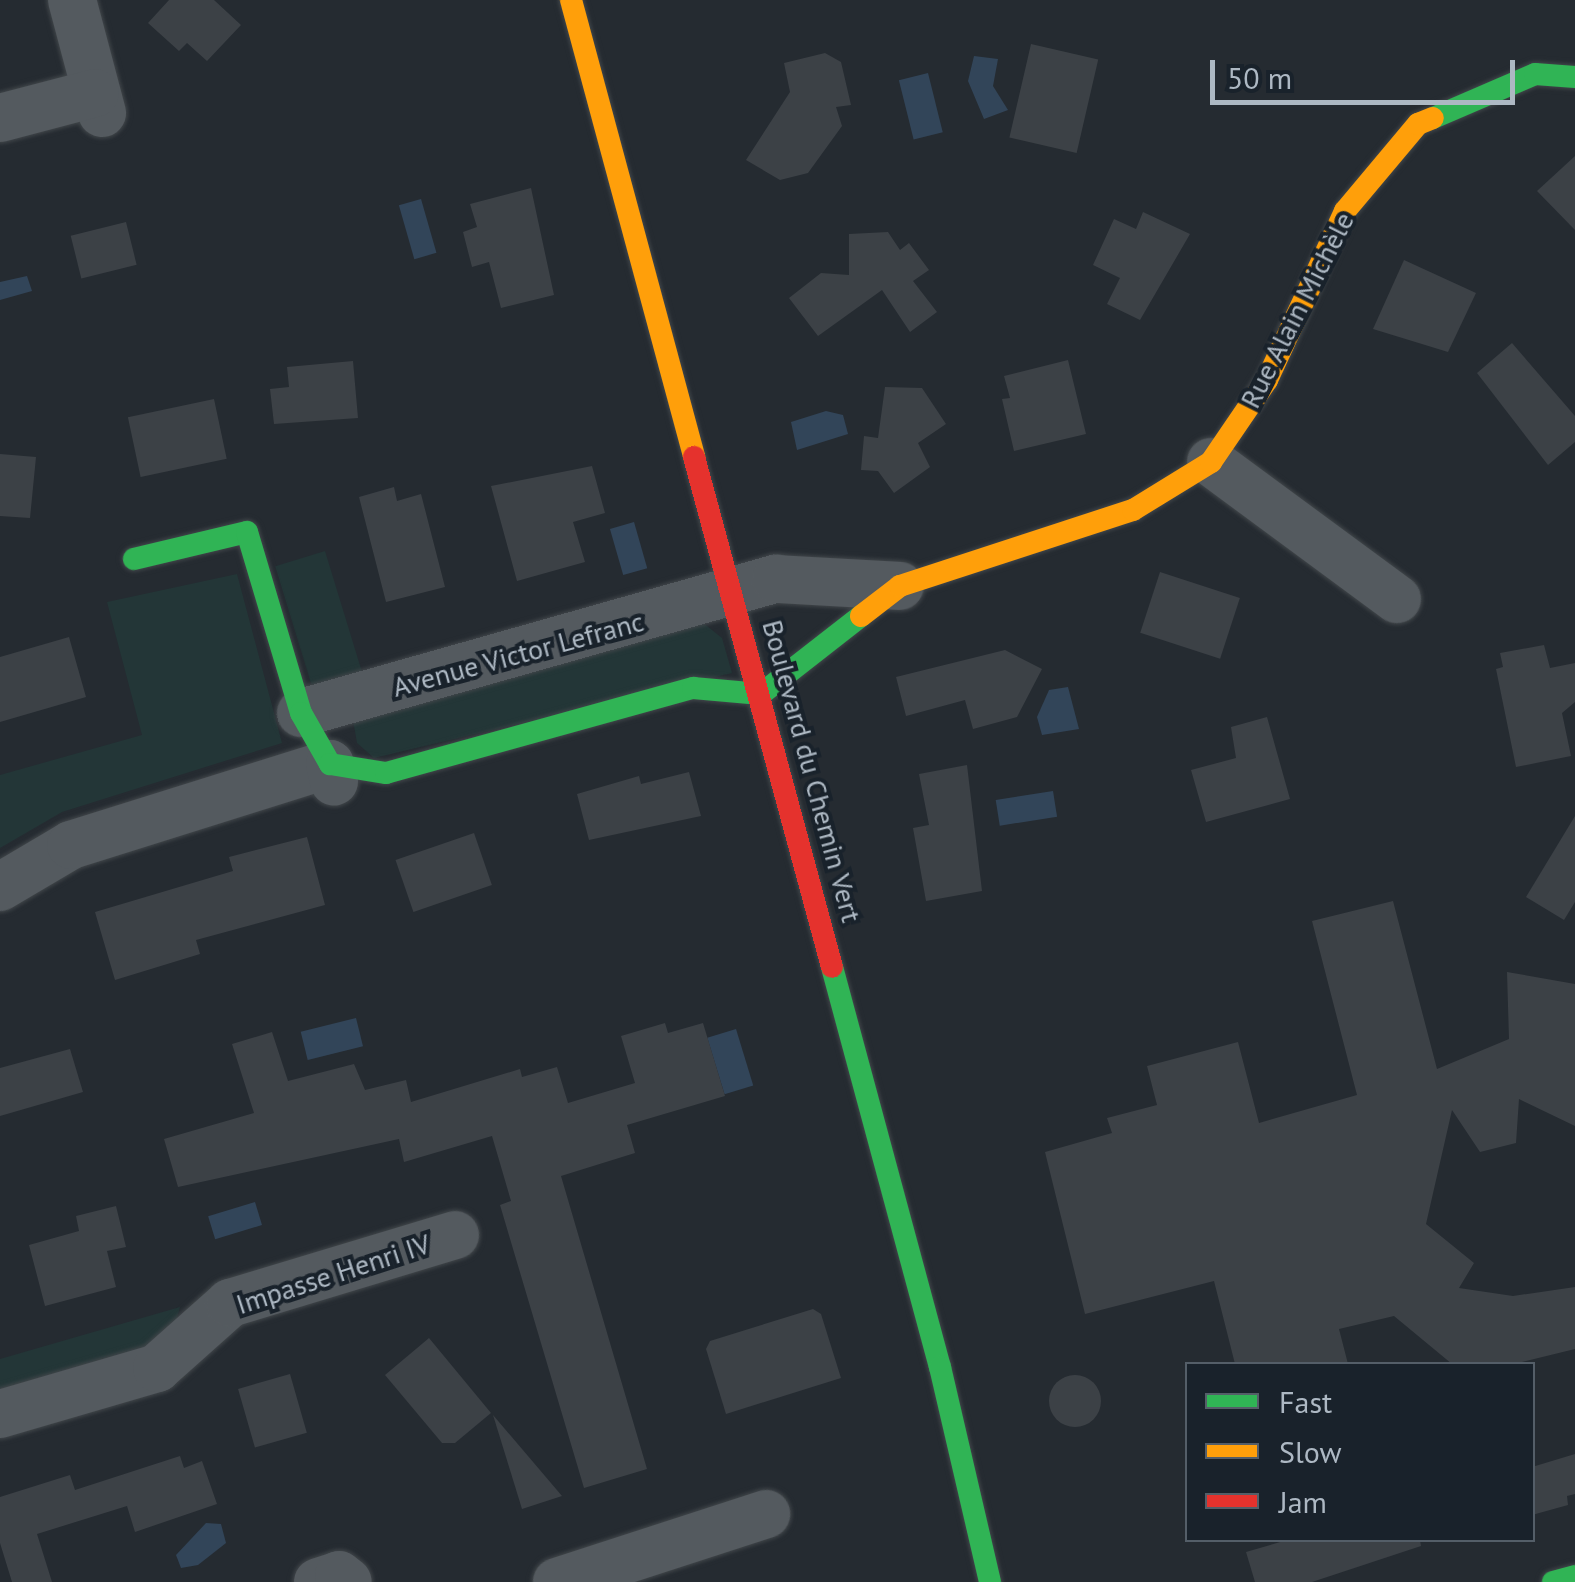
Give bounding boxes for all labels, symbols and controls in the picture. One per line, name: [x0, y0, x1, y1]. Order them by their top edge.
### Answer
scale bar: [1215, 40, 1520, 102]
text: 50 m: [1227, 58, 1292, 97]
street label: Rue Alain Michèle: [1233, 206, 1361, 414]
street label: Avenue Victor Lefranc: [388, 604, 648, 704]
street label: Boulevard du Chemin Vert: [755, 616, 869, 926]
street label: Impasse Henri IV: [232, 1227, 434, 1321]
legend: [1185, 1362, 1535, 1542]
text: Fast: [1279, 1382, 1332, 1421]
text: Slow: [1279, 1432, 1342, 1471]
text: Jam: [1279, 1482, 1327, 1521]

